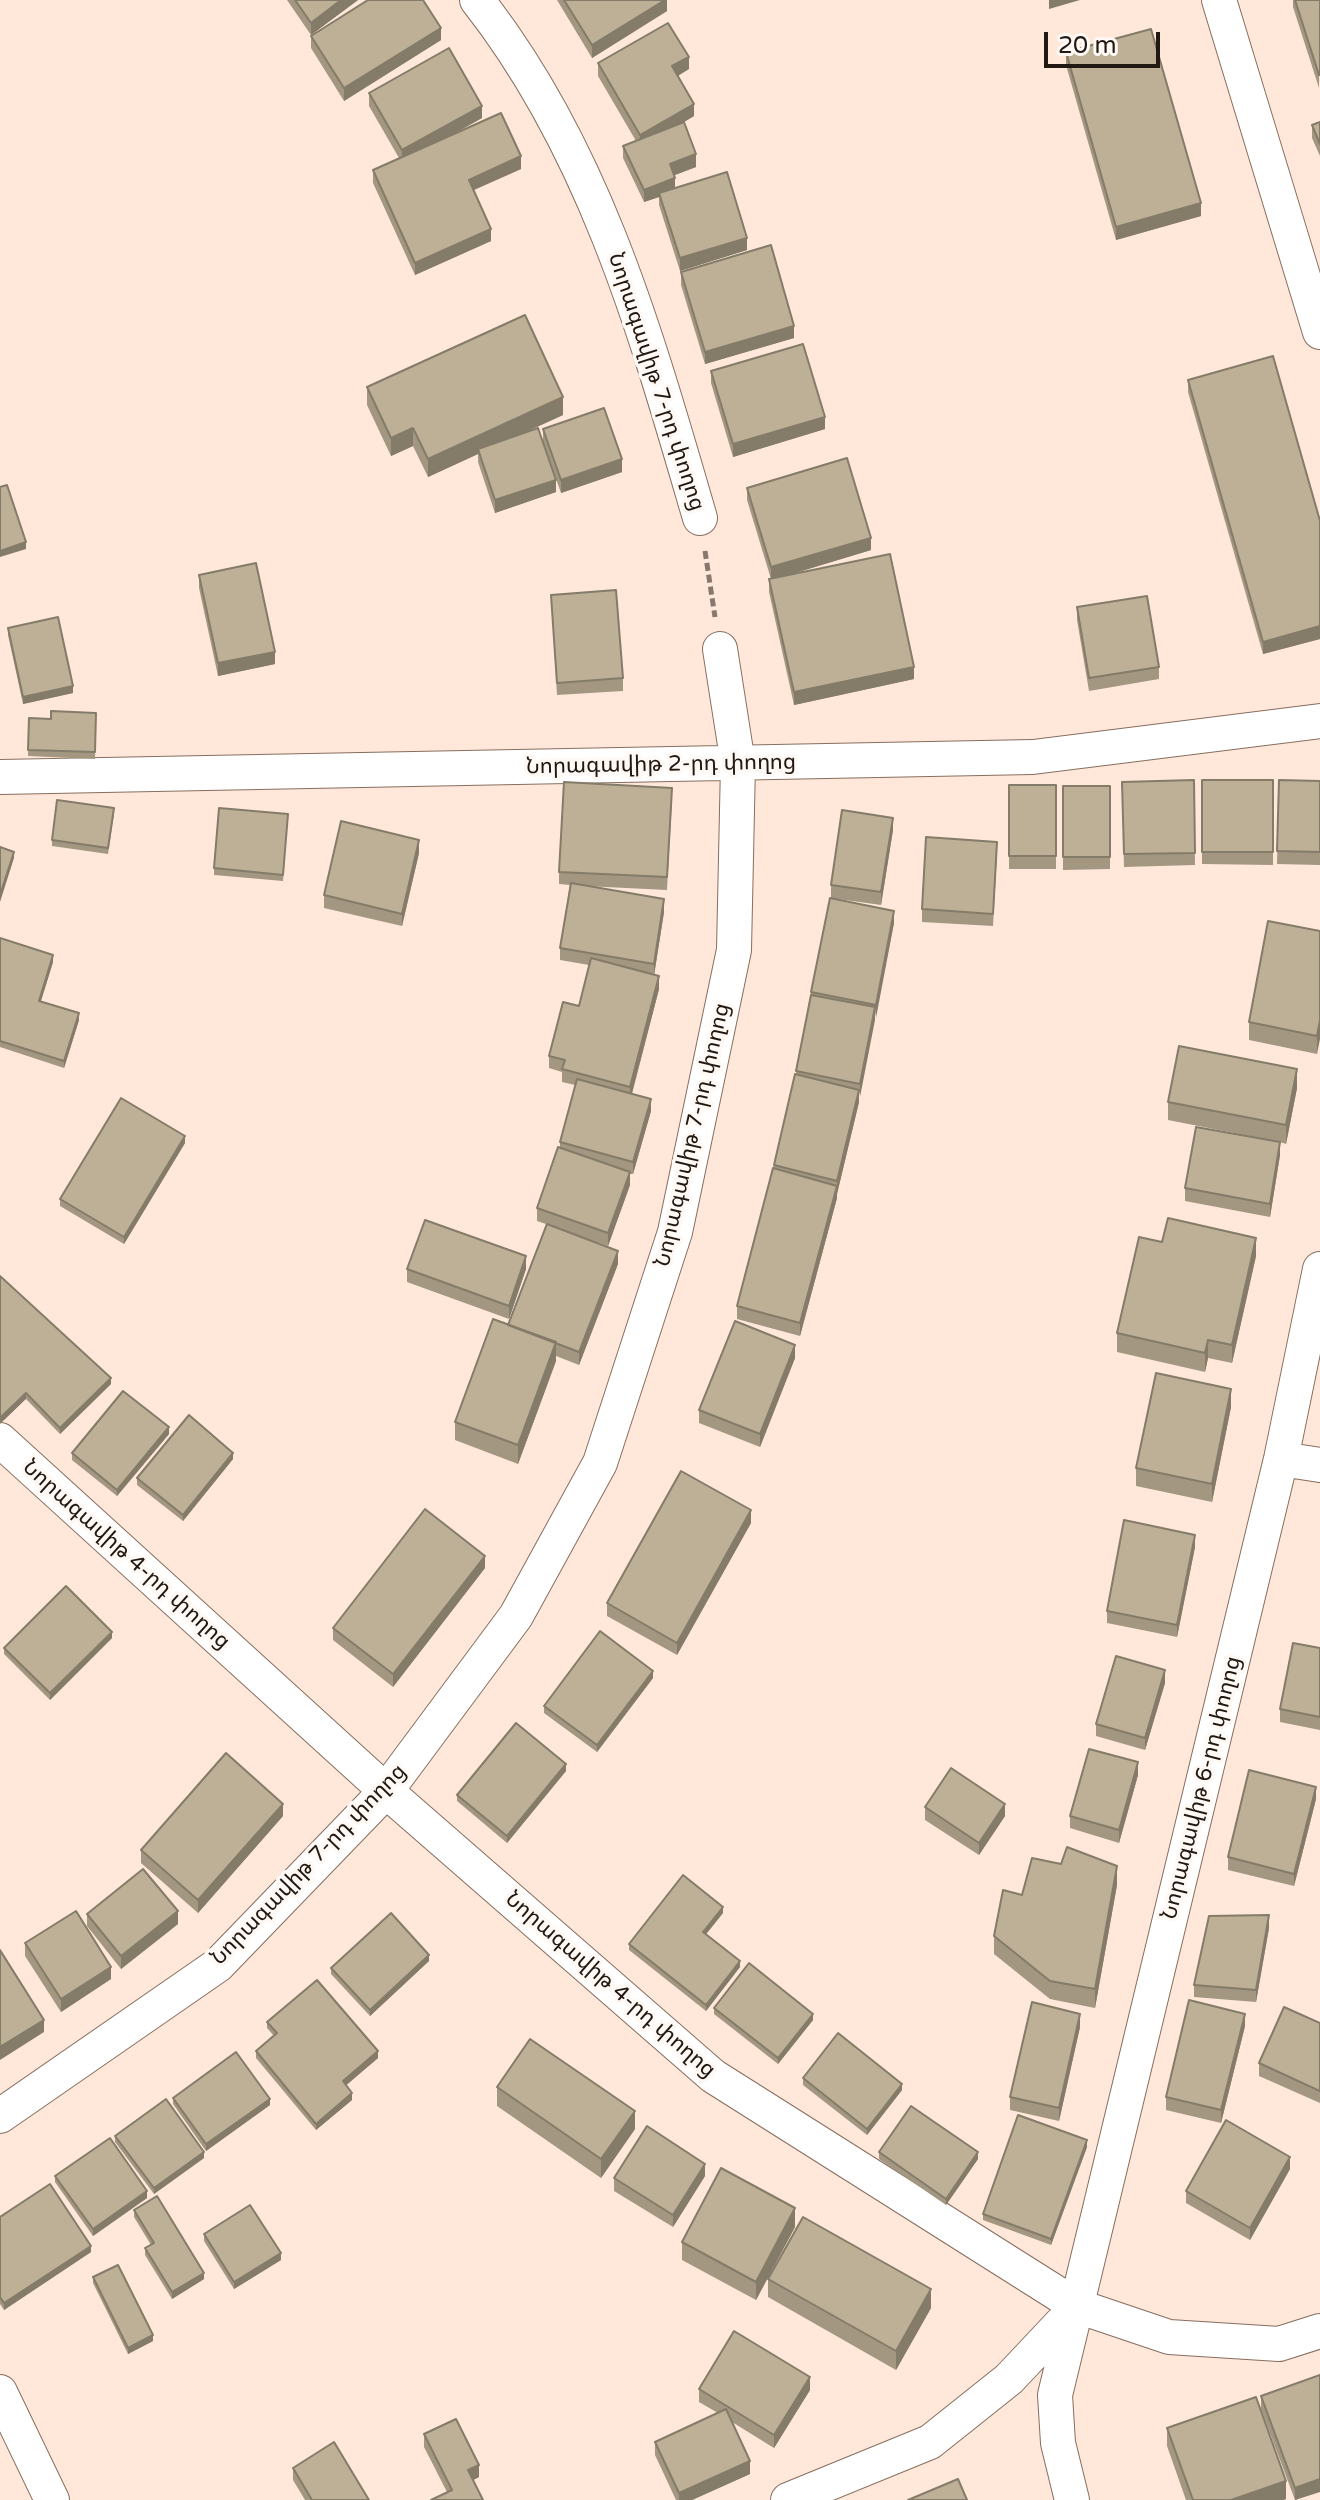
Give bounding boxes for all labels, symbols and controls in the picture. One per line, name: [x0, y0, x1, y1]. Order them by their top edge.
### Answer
scale bar: [1048, 16, 1164, 66]
text: 20 m: [1058, 31, 1116, 60]
street label: Նորագավիթ 7-րդ փողոց: [602, 250, 710, 514]
street label: Նորագավիթ 2-րդ փողոց: [526, 749, 796, 781]
street label: Նորագավիթ 7-րդ փողոց: [650, 1001, 736, 1269]
street label: Նորագավիթ 4-րդ փողոց: [17, 1455, 235, 1655]
street label: Նորագավիթ 6-րդ փողոց: [1157, 1654, 1247, 1922]
street label: Նորագավիթ 7-րդ փողոց: [206, 1759, 412, 1971]
street label: Նորագավիթ 4-րդ փողոց: [499, 1886, 721, 2084]

